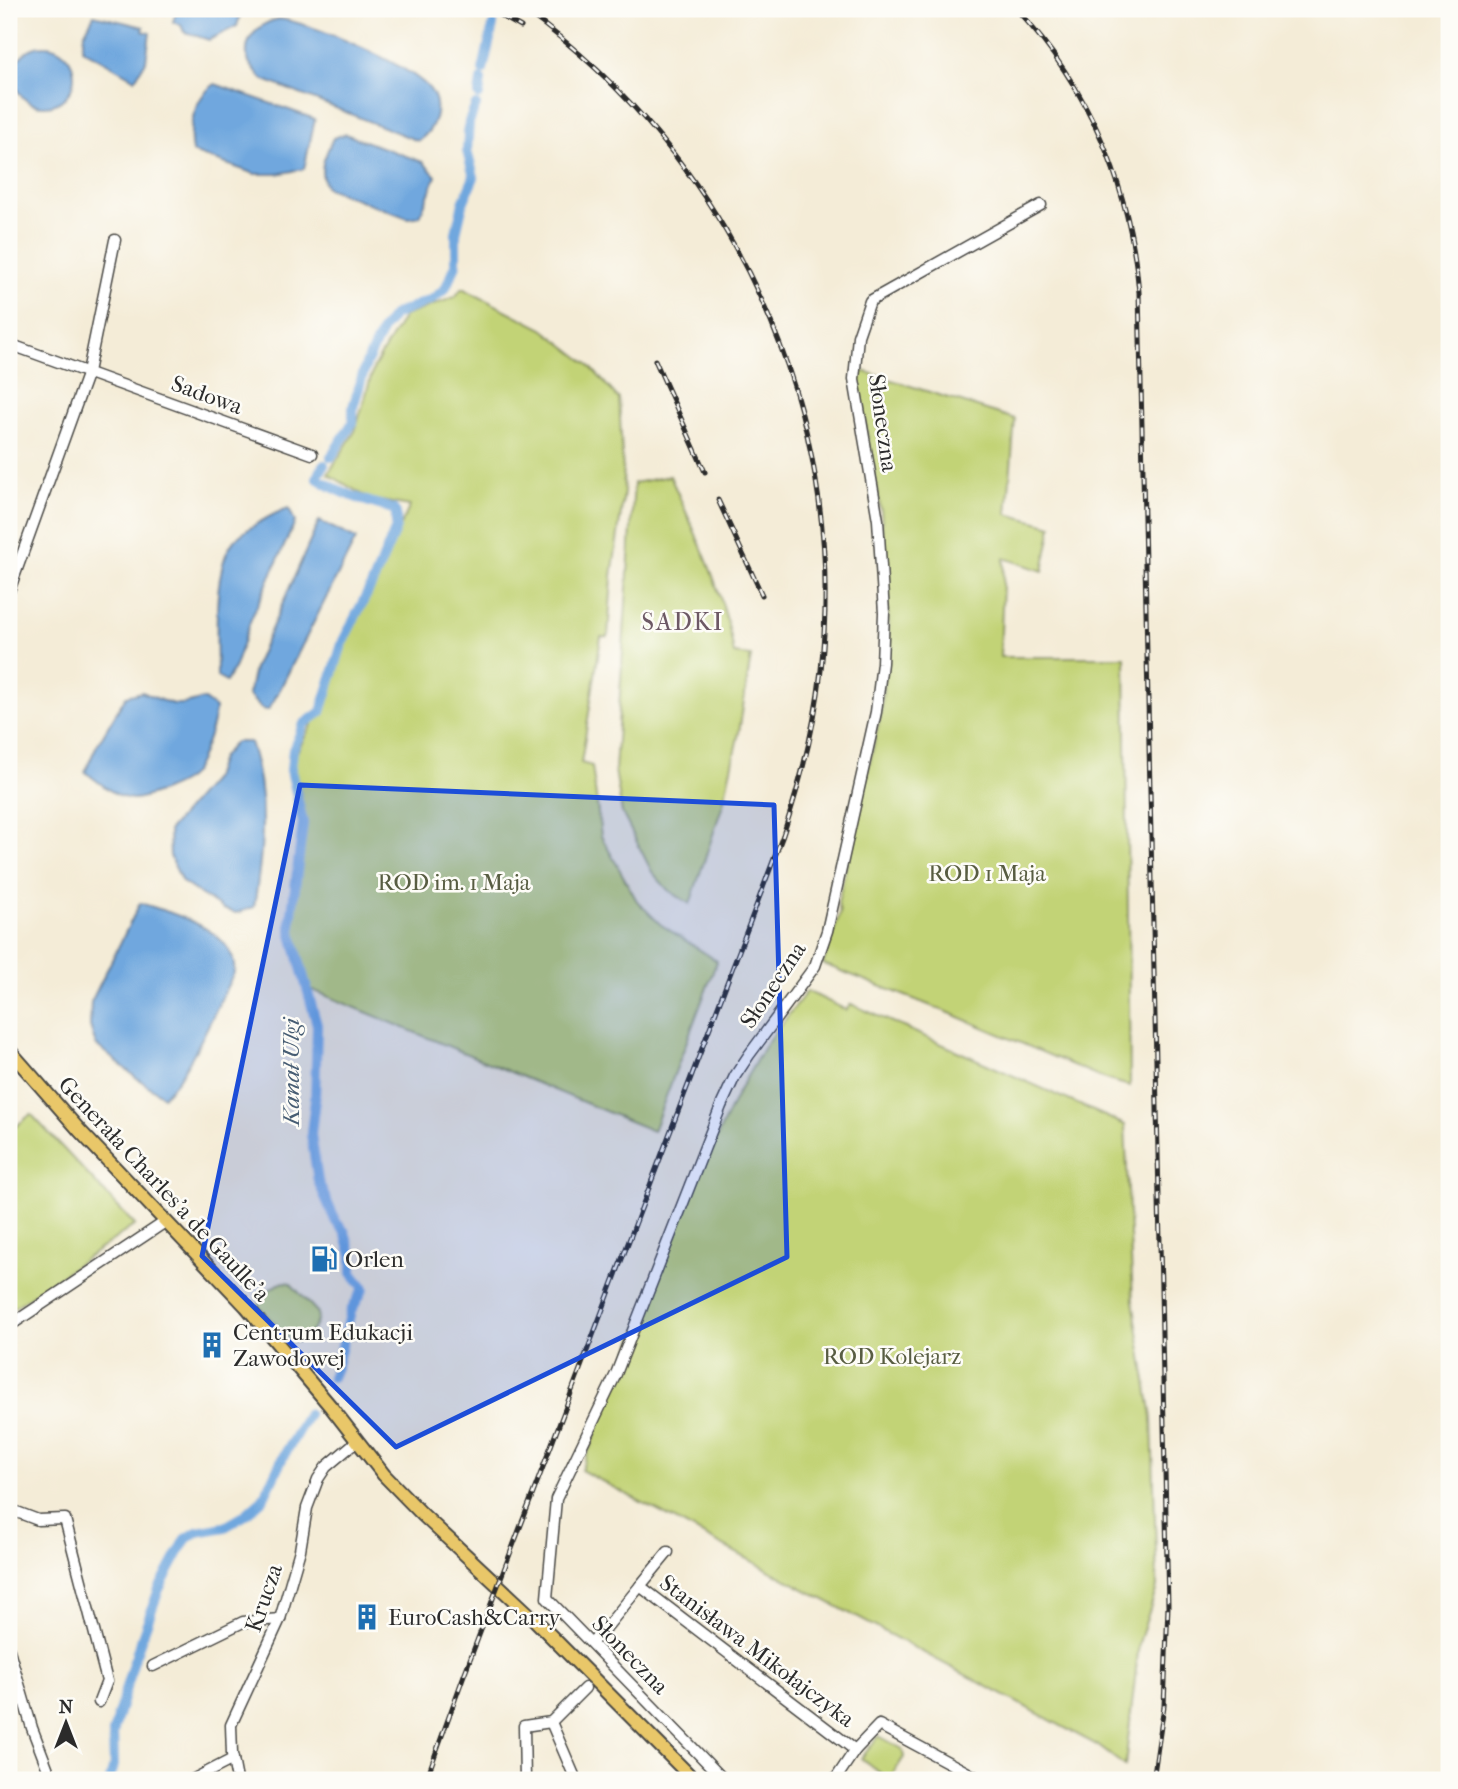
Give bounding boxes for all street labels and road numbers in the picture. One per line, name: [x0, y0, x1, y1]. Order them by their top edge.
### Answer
street label: Sadowa: [168, 370, 247, 420]
street label: Słoneczna: [863, 372, 903, 474]
street label: Słoneczna: [734, 936, 812, 1033]
street label: Generała Charles'a de Gaulle'a: [53, 1071, 276, 1307]
street label: Krucza: [240, 1560, 288, 1636]
street label: Stanisława Mikołajczyka: [654, 1569, 860, 1733]
street label: Słoneczna: [586, 1610, 674, 1700]

